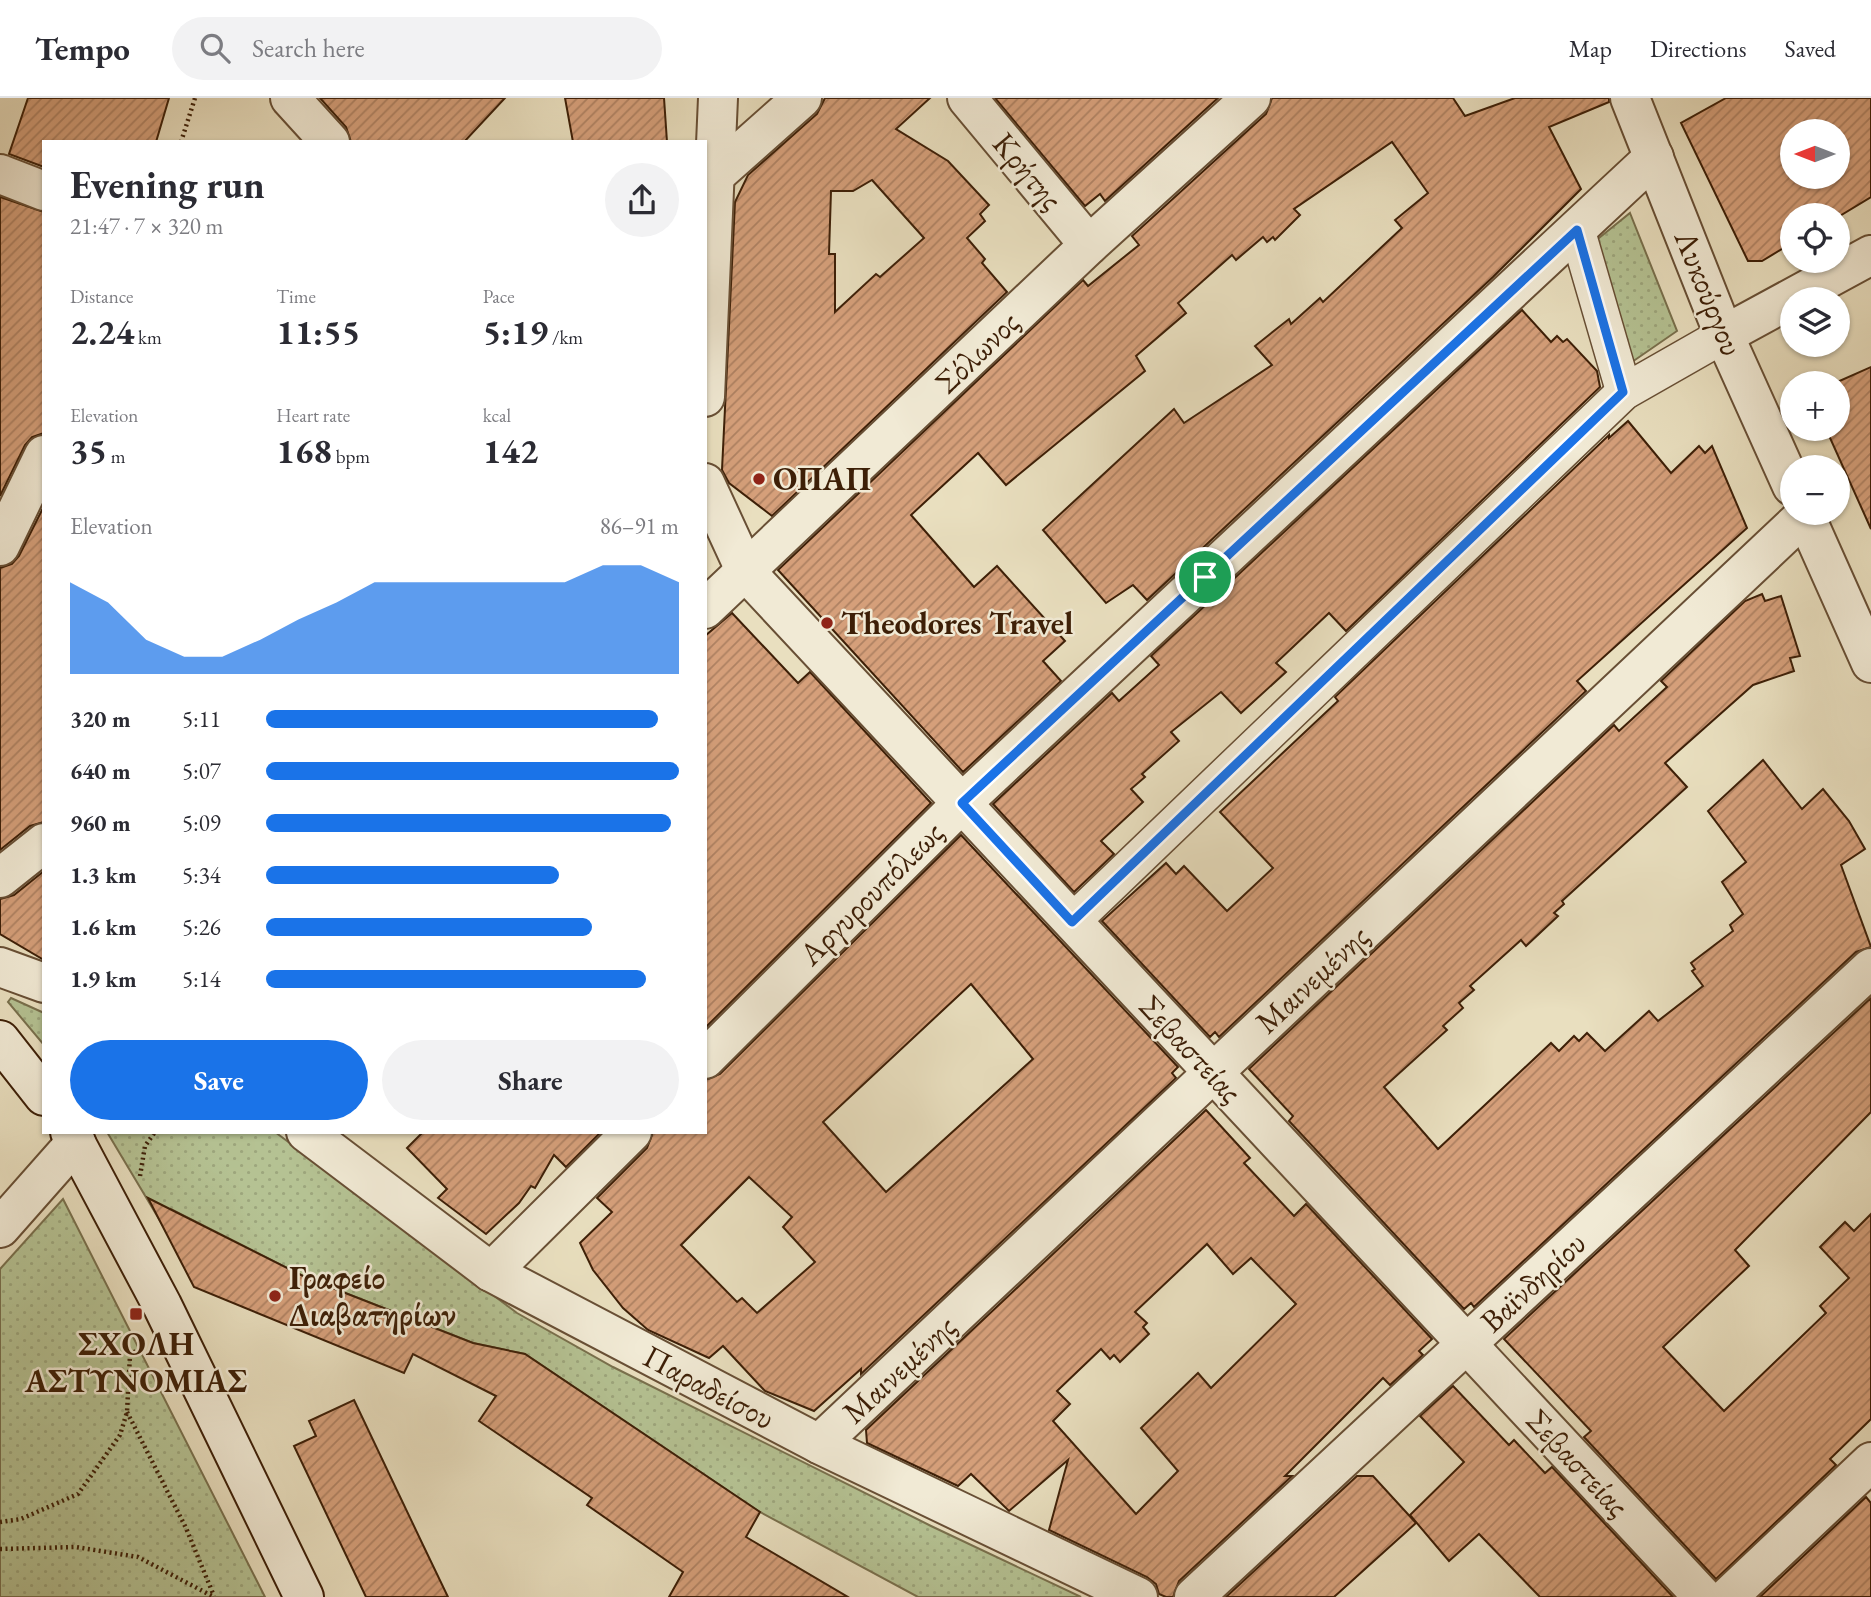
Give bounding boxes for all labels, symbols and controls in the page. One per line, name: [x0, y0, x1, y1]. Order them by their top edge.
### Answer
search box: [172, 17, 662, 80]
text: Tempo: [35, 27, 130, 70]
icon: search: [196, 29, 234, 67]
text: Search here: [252, 31, 365, 65]
text: Map: [1569, 33, 1612, 64]
text: Directions: [1650, 33, 1747, 64]
text: Saved: [1785, 33, 1836, 64]
north arrow: [1780, 119, 1850, 189]
map controls: [1780, 119, 1850, 525]
street label: Κρήτης: [983, 123, 1073, 219]
text: Evening run: [70, 160, 265, 209]
button: share: [605, 163, 679, 237]
button: locate: [1780, 203, 1850, 273]
text: 21:47 · 7 × 320 m: [70, 211, 223, 241]
street label: Λυκούργου: [1664, 223, 1753, 362]
text: Distance: [70, 284, 133, 309]
text: Time: [276, 284, 316, 309]
text: Pace: [483, 284, 515, 309]
button: layers: [1780, 287, 1850, 357]
street label: Σόλωνος: [926, 302, 1028, 402]
text: 2.24: [70, 309, 134, 354]
text: 11:55: [276, 309, 360, 354]
text: 5:19: [483, 309, 548, 354]
text: km: [134, 325, 162, 350]
text: /km: [548, 325, 583, 350]
button: +: [1780, 371, 1850, 441]
text: Elevation: [70, 403, 138, 428]
text: Heart rate: [276, 403, 350, 428]
text: kcal: [483, 403, 511, 428]
text: 35: [70, 428, 107, 473]
text: 168: [276, 428, 332, 473]
text: 142: [483, 428, 538, 473]
text: m: [107, 444, 126, 469]
text: bpm: [332, 444, 370, 469]
button: −: [1780, 455, 1850, 525]
place label: ΟΠΑΠ: [773, 458, 871, 500]
marker: ΟΠΑΠ: [751, 471, 767, 487]
text: Elevation: [70, 511, 153, 541]
text: 86–91 m: [600, 511, 679, 541]
pin: [1175, 547, 1235, 607]
icon: arrive: [1186, 558, 1224, 596]
place label: Theodores Travel: [841, 602, 1073, 644]
marker: Theodores Travel: [819, 615, 835, 631]
text: 320 m: [70, 704, 131, 734]
text: 5:11: [182, 704, 221, 734]
text: 640 m: [70, 756, 131, 786]
text: 5:07: [182, 756, 221, 786]
text: 960 m: [70, 808, 131, 838]
text: 5:09: [182, 808, 221, 838]
street label: Αργυρουπόλεως: [789, 812, 952, 975]
text: 1.3 km: [70, 860, 137, 890]
text: 5:34: [182, 860, 221, 890]
text: 1.6 km: [70, 912, 137, 942]
text: 5:26: [182, 912, 221, 942]
street label: Μαινεμένης: [1246, 916, 1378, 1042]
text: 1.9 km: [70, 964, 137, 994]
text: 5:14: [182, 964, 221, 994]
street label: Σεβαστείας: [1130, 986, 1252, 1112]
button: Save: [70, 1040, 368, 1120]
button: Share: [382, 1040, 679, 1120]
street label: Βαϊνδηρίου: [1471, 1222, 1595, 1342]
place label: Γραφείο Διαβατηρίων: [289, 1257, 456, 1336]
marker: Γραφείο Διαβατηρίων: [267, 1288, 283, 1304]
marker: ΣΧΟΛΗ ΑΣΤΥΝΟΜΙΑΣ: [128, 1306, 144, 1322]
street label: Μαινεμένης: [833, 1306, 965, 1432]
place label: ΣΧΟΛΗ ΑΣΤΥΝΟΜΙΑΣ: [24, 1323, 248, 1402]
street label: Παραδείσου: [636, 1335, 782, 1439]
street label: Σεβαστείας: [1517, 1400, 1639, 1526]

